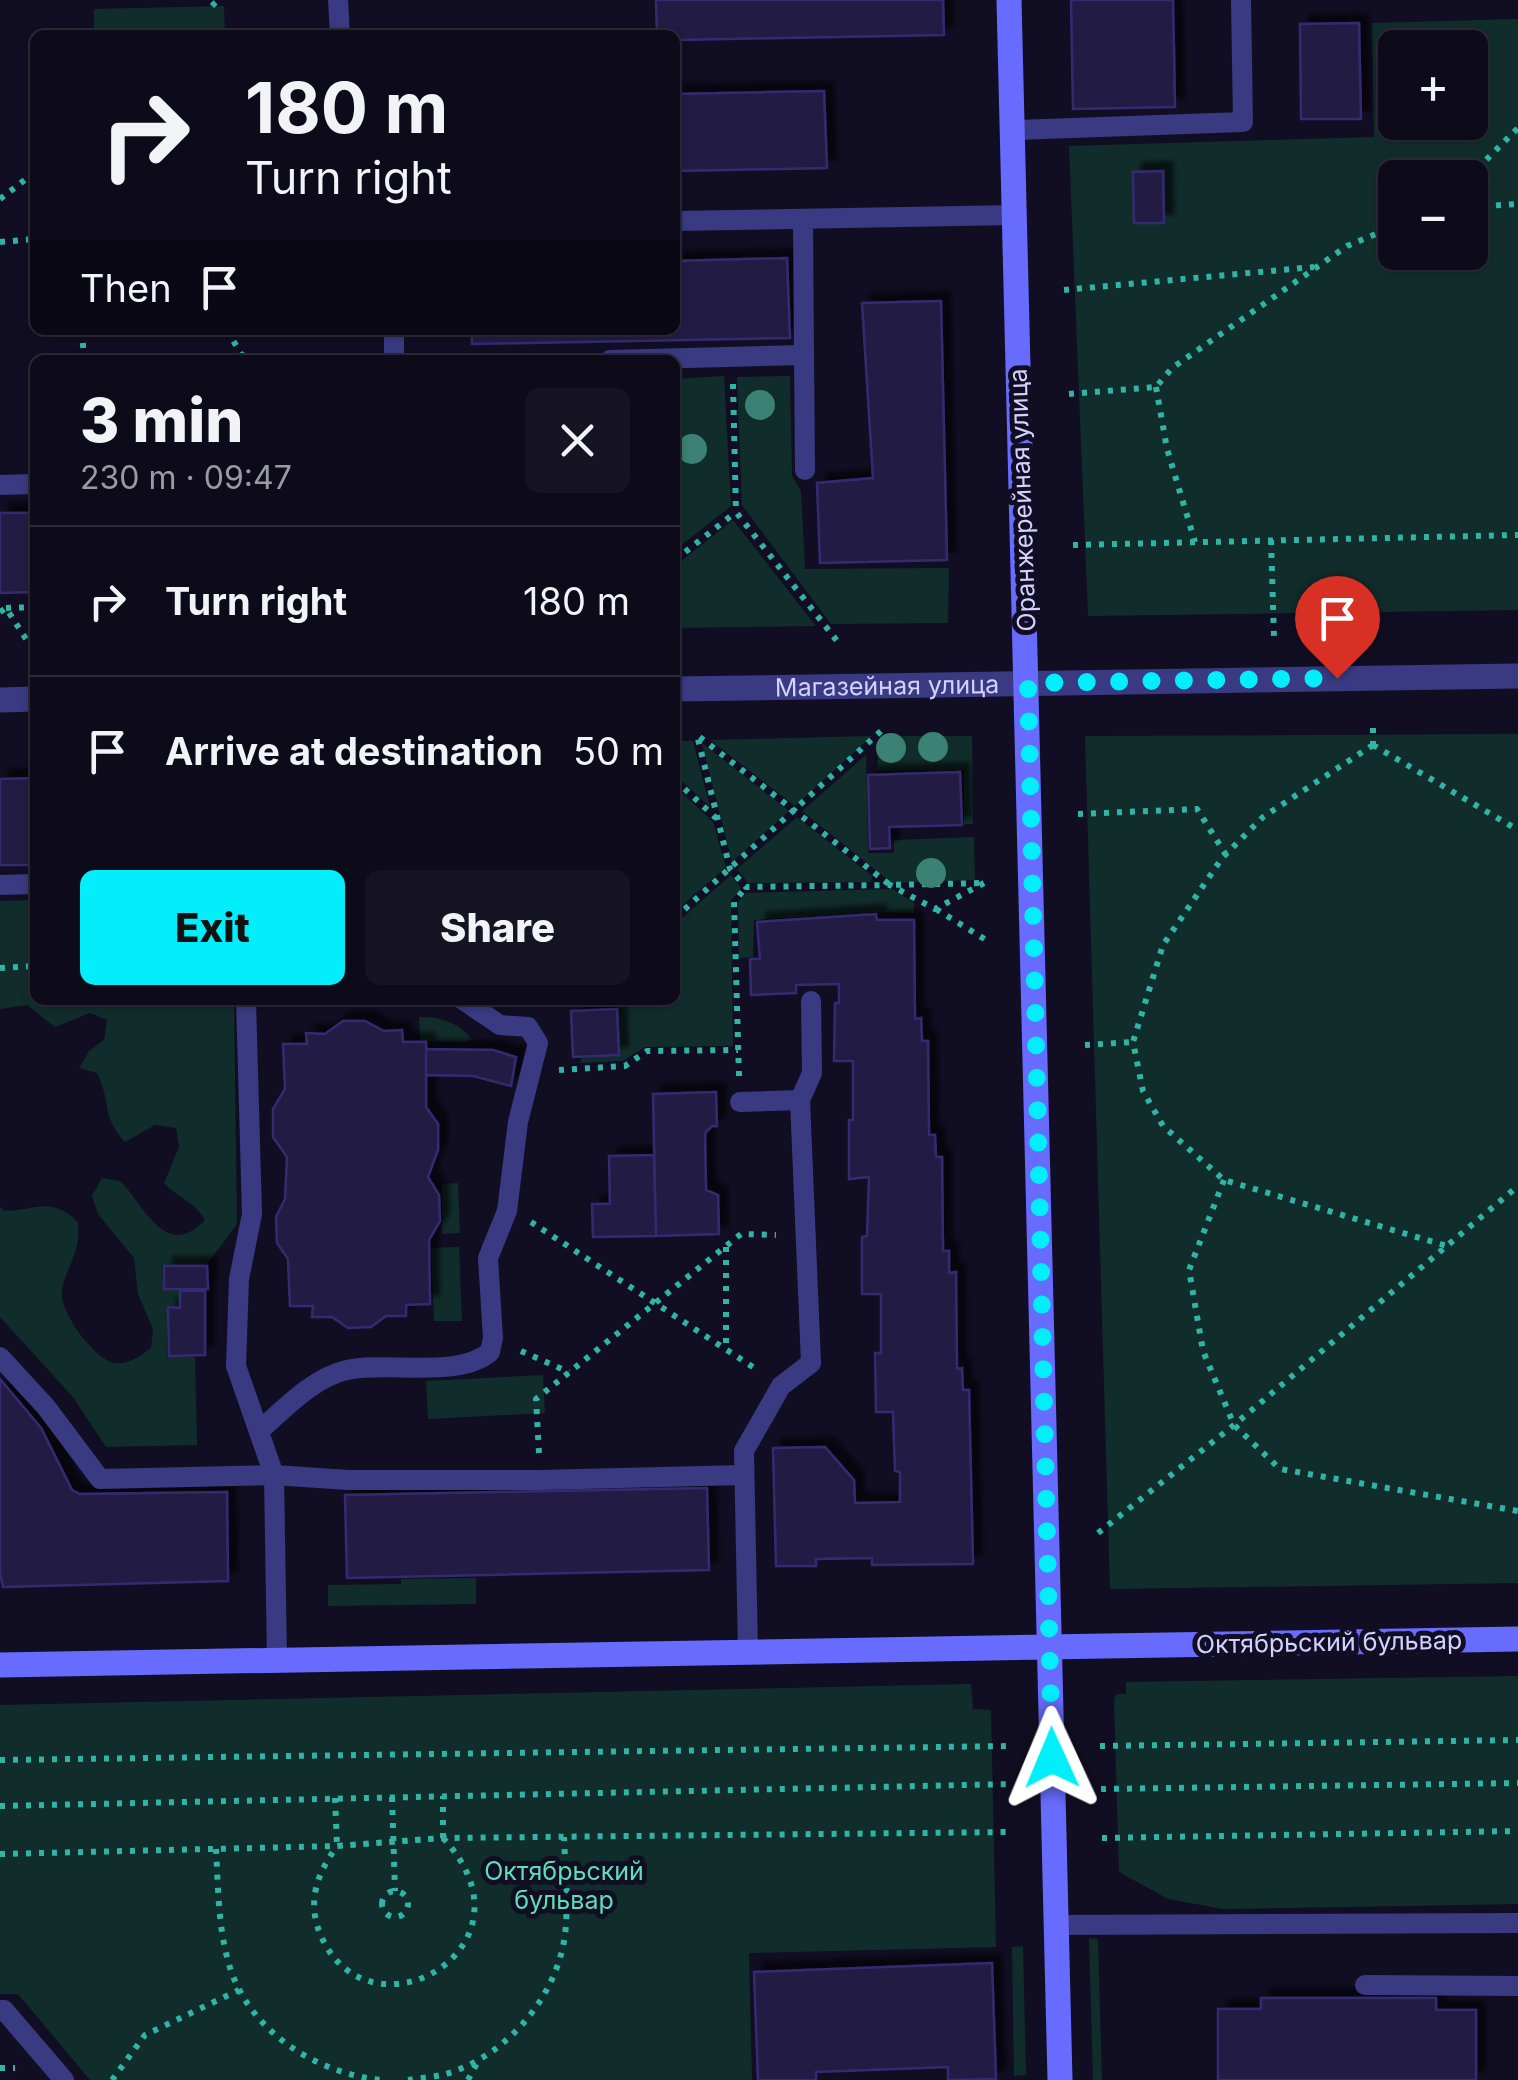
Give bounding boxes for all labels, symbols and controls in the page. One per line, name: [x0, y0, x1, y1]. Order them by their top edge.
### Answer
map controls: [1378, 30, 1488, 270]
button: +: [1378, 30, 1488, 140]
text: 180 m: [245, 65, 448, 150]
icon: right: [80, 70, 210, 200]
text: Turn right: [245, 150, 452, 205]
button: −: [1378, 160, 1488, 270]
icon: arrive: [192, 260, 247, 315]
text: Then: [80, 265, 172, 311]
street label: Оранжерейная улица: [1002, 368, 1042, 632]
text: 3 min: [80, 384, 243, 456]
button: close: [525, 388, 630, 493]
text: 230 m · 09:47: [80, 458, 292, 497]
icon: right: [80, 574, 135, 629]
pin: [1295, 576, 1380, 679]
text: Turn right: [165, 578, 347, 624]
text: 180 m: [523, 578, 630, 624]
icon: arrive: [1310, 591, 1365, 646]
street label: Магазейная улица: [775, 669, 999, 702]
icon: arrive: [80, 724, 135, 779]
text: Arrive at destination: [165, 728, 543, 774]
text: 50 m: [573, 728, 664, 774]
button: Exit: [80, 870, 345, 985]
button: Share: [365, 870, 630, 985]
street label: Октябрьский бульвар: [1196, 1625, 1462, 1659]
position arrow: [1000, 1706, 1104, 1810]
park label: Октябрьский бульвар: [484, 1856, 644, 1915]

